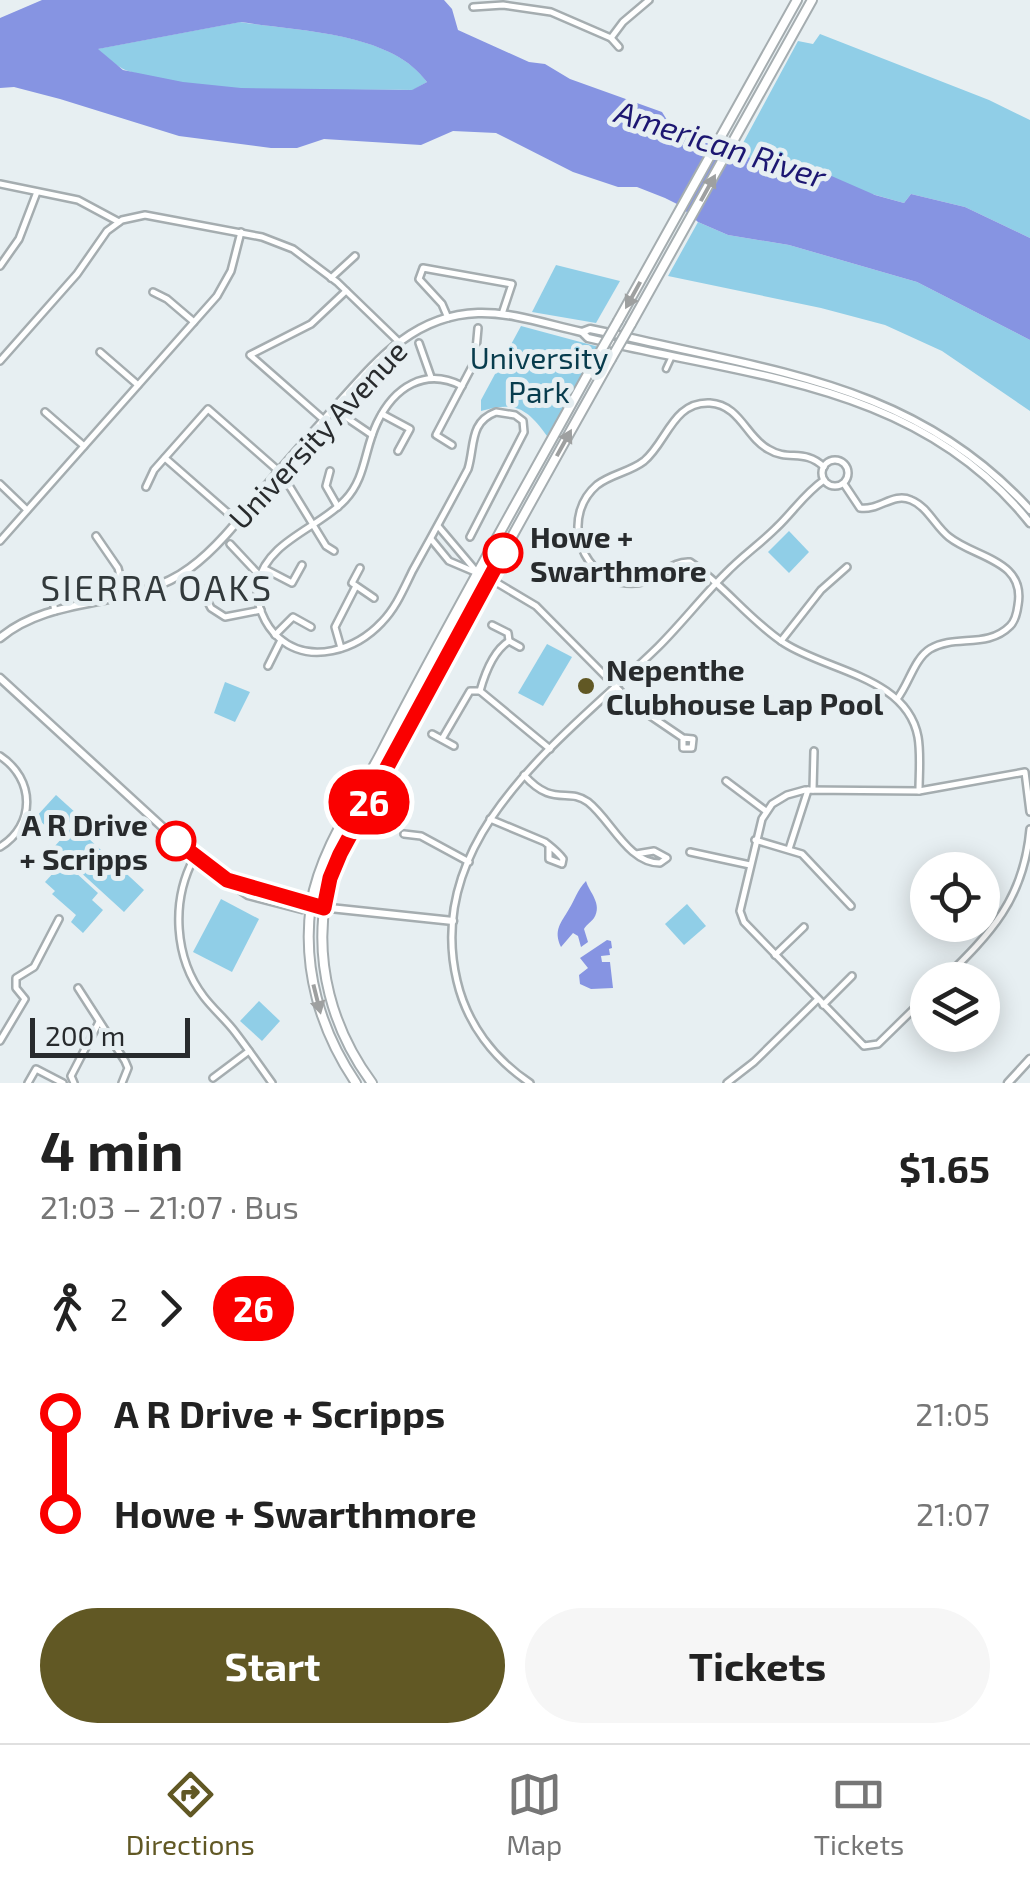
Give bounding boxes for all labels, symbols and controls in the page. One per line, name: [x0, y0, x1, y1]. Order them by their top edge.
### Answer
water label: American River: [610, 91, 832, 195]
one-way arrow: [698, 174, 716, 202]
one-way arrow: [624, 280, 641, 309]
street label: University Avenue: [220, 332, 414, 536]
park label: University Park: [470, 339, 608, 409]
one-way arrow: [555, 429, 572, 458]
place label: Howe + Swarthmore: [530, 518, 707, 588]
marker: Howe + Swarthmore: [484, 534, 522, 572]
district label: SIERRA OAKS: [40, 566, 274, 608]
place label: Nepenthe Clubhouse Lap Pool: [606, 651, 883, 721]
marker: Nepenthe Clubhouse Lap Pool: [575, 675, 597, 697]
line badge: 26: [324, 770, 414, 834]
text: 26: [349, 781, 390, 823]
place label: A R Drive + Scripps: [20, 806, 148, 876]
marker: A R Drive + Scripps: [157, 822, 195, 860]
map controls: [910, 852, 1000, 1052]
button: locate: [910, 852, 1000, 942]
button: layers: [910, 962, 1000, 1052]
one-way arrow: [310, 984, 325, 1015]
scale bar: [30, 1013, 190, 1058]
text: 200 m: [45, 1018, 125, 1052]
text: 4 min: [40, 1116, 184, 1182]
text: $1.65: [899, 1145, 990, 1191]
text: 21:03 – 21:07 · Bus: [40, 1187, 299, 1225]
icon: walk: [40, 1281, 95, 1336]
icon: forward: [143, 1281, 198, 1336]
text: 26: [233, 1287, 274, 1329]
text: 2: [110, 1289, 128, 1327]
text: A R Drive + Scripps: [114, 1390, 445, 1436]
text: 21:05: [915, 1394, 990, 1432]
text: Howe + Swarthmore: [114, 1490, 477, 1536]
text: 21:07: [916, 1494, 990, 1532]
button: Start: [40, 1608, 505, 1723]
button: Tickets: [525, 1608, 990, 1723]
tab: Directions: [126, 1767, 255, 1861]
tab: Map: [506, 1767, 562, 1861]
tab: Tickets: [814, 1767, 904, 1861]

